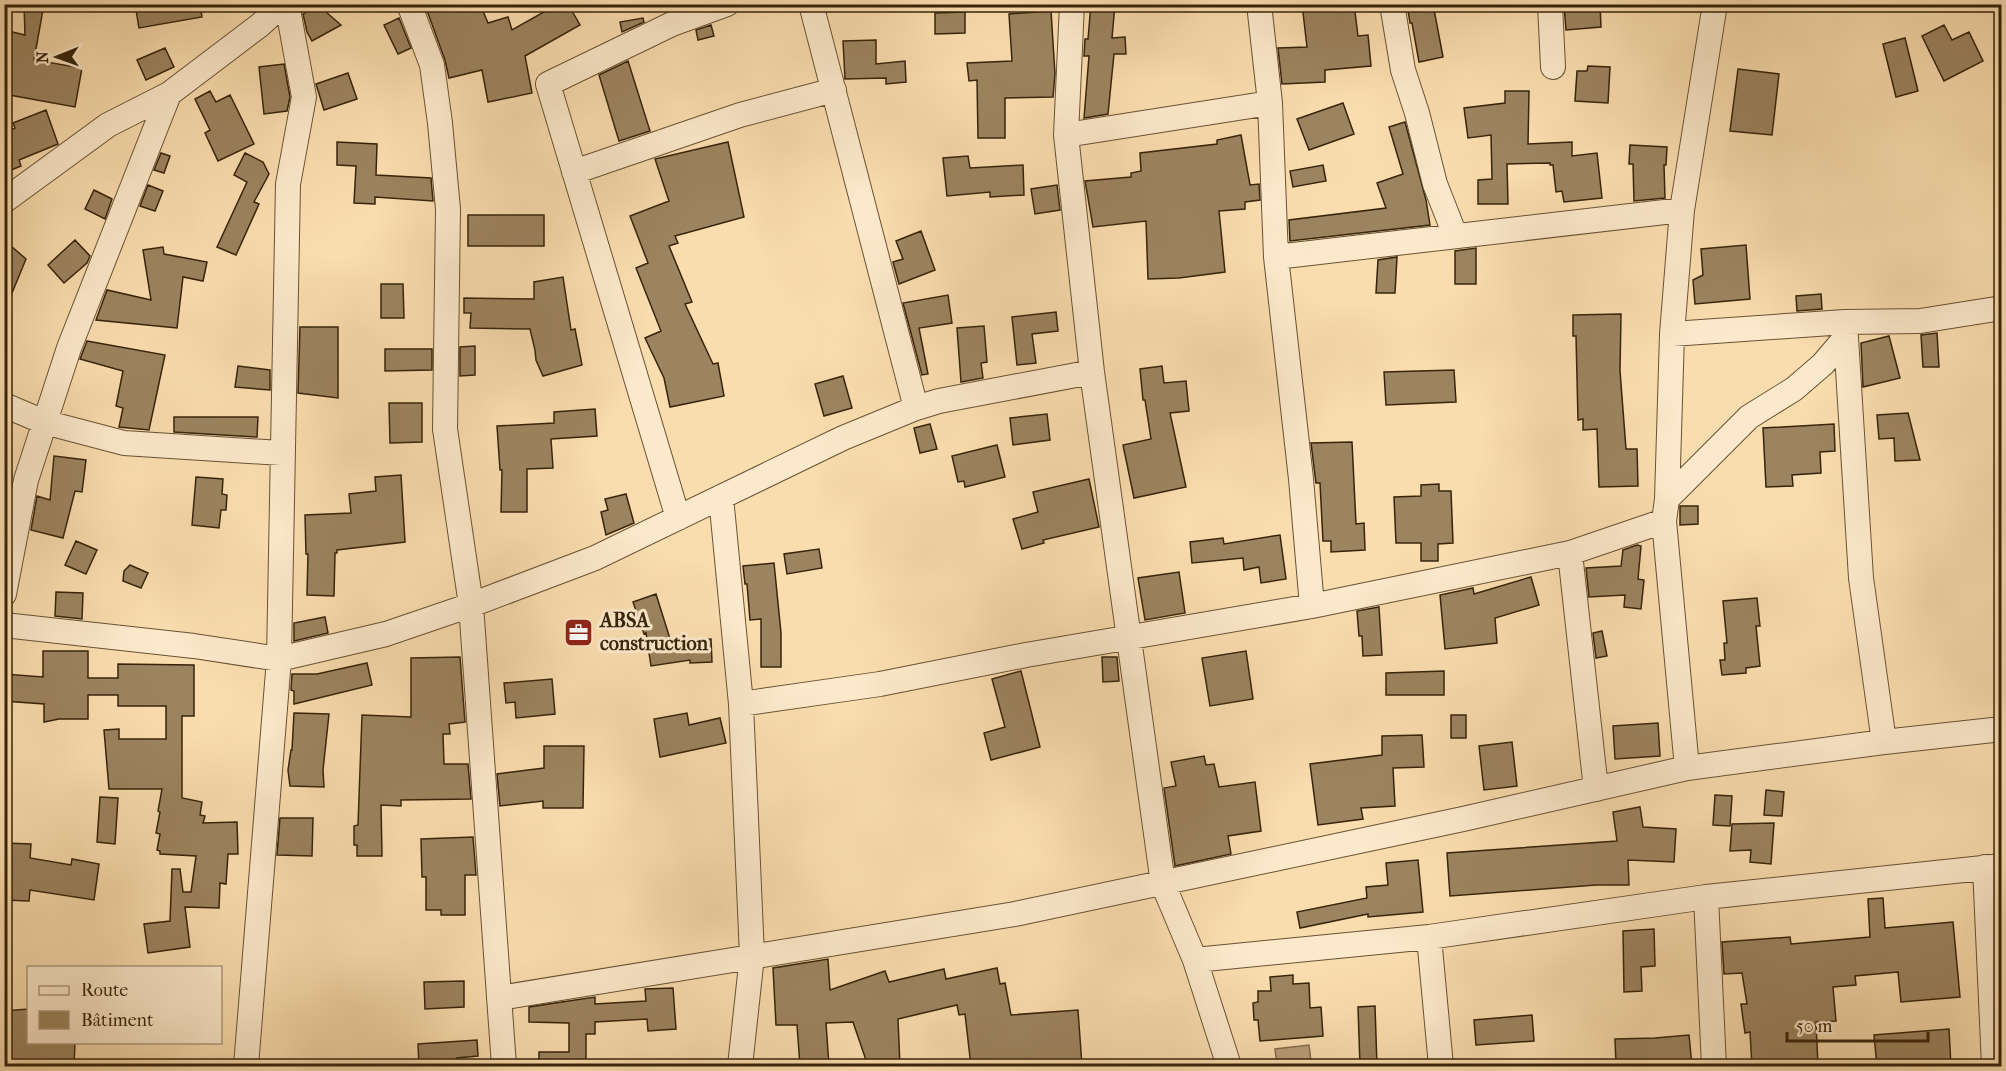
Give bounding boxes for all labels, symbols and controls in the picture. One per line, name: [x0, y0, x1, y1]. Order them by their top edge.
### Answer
north arrow: [27, 27, 87, 87]
text: N: [33, 50, 52, 63]
place label: ABSA construction: [598, 609, 708, 655]
office icon: ABSA construction: [563, 616, 595, 648]
legend: [27, 966, 222, 1044]
text: Route: [81, 980, 128, 1001]
scale bar: [1787, 1005, 1928, 1043]
text: Bâtiment: [81, 1010, 154, 1031]
text: 50 m: [1796, 1016, 1833, 1037]

